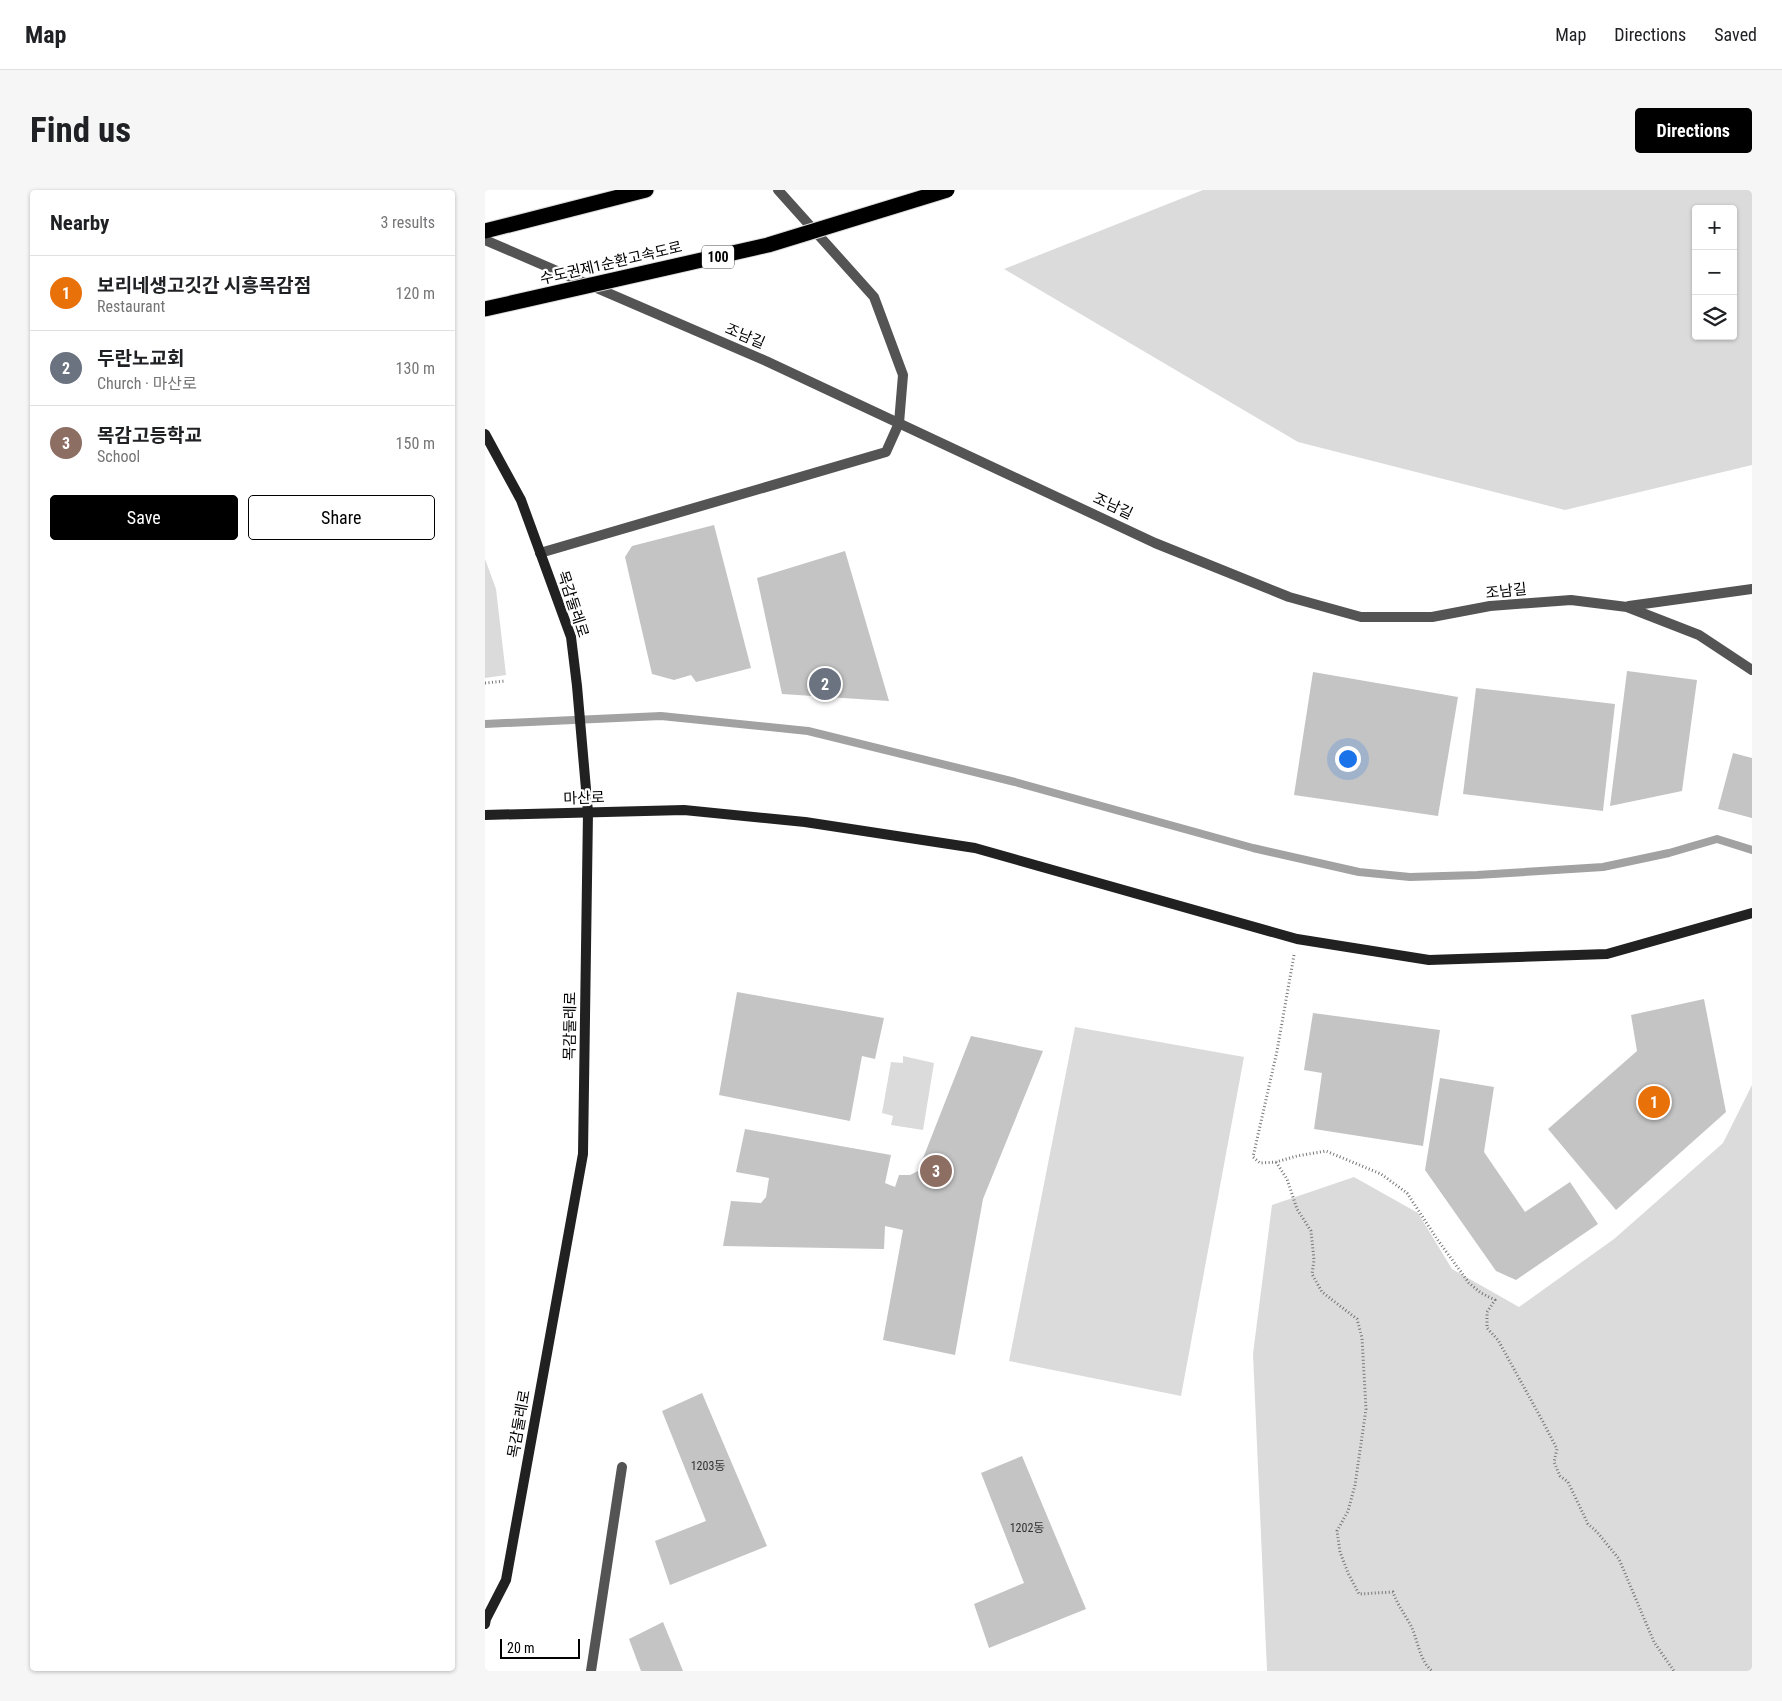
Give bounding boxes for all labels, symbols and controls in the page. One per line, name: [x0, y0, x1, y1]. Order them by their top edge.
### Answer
text: Map: [25, 21, 66, 49]
text: Map: [1555, 24, 1586, 45]
text: Directions: [1614, 24, 1686, 45]
text: Saved: [1714, 24, 1757, 45]
button: Directions: [1635, 108, 1752, 153]
text: Find us: [30, 110, 131, 151]
map controls: [1692, 205, 1737, 340]
button: +: [1692, 205, 1737, 250]
text: Nearby: [50, 211, 109, 235]
text: 3 results: [380, 213, 435, 232]
street label: 수도권제1순환고속도로: [538, 238, 684, 288]
road number: 100: [702, 246, 734, 268]
button: −: [1692, 250, 1737, 295]
text: 보리네생고깃간 시흥목감점: [97, 274, 311, 297]
text: 1: [62, 284, 70, 303]
text: 120 m: [396, 284, 435, 303]
button: layers: [1692, 295, 1737, 340]
text: Restaurant: [97, 297, 165, 316]
street label: 조남길: [722, 320, 768, 352]
text: 두란노교회: [97, 347, 184, 370]
text: 2: [62, 359, 70, 378]
text: 130 m: [396, 359, 435, 378]
text: Church · 마산로: [97, 374, 197, 393]
text: 목감고등학교: [97, 424, 202, 447]
text: 3: [62, 434, 70, 453]
text: 150 m: [396, 434, 435, 453]
text: School: [97, 447, 140, 466]
street label: 조남길: [1090, 489, 1136, 523]
button: Save: [50, 495, 238, 540]
button: Share: [248, 495, 435, 540]
street label: 목감둘레로: [554, 568, 592, 640]
street label: 조남길: [1484, 580, 1528, 602]
pin: 2: [809, 665, 841, 703]
your location: [1335, 746, 1361, 772]
street label: 마산로: [563, 788, 605, 808]
street label: 목감둘레로: [560, 991, 580, 1061]
pin: 1: [1638, 1083, 1670, 1121]
pin: 3: [920, 1152, 952, 1190]
street label: 목감둘레로: [504, 1388, 534, 1460]
house number: 1203동: [691, 1459, 725, 1473]
house number: 1202동: [1010, 1521, 1044, 1535]
scale bar: [500, 1636, 580, 1659]
text: 20 m: [507, 1640, 535, 1656]

